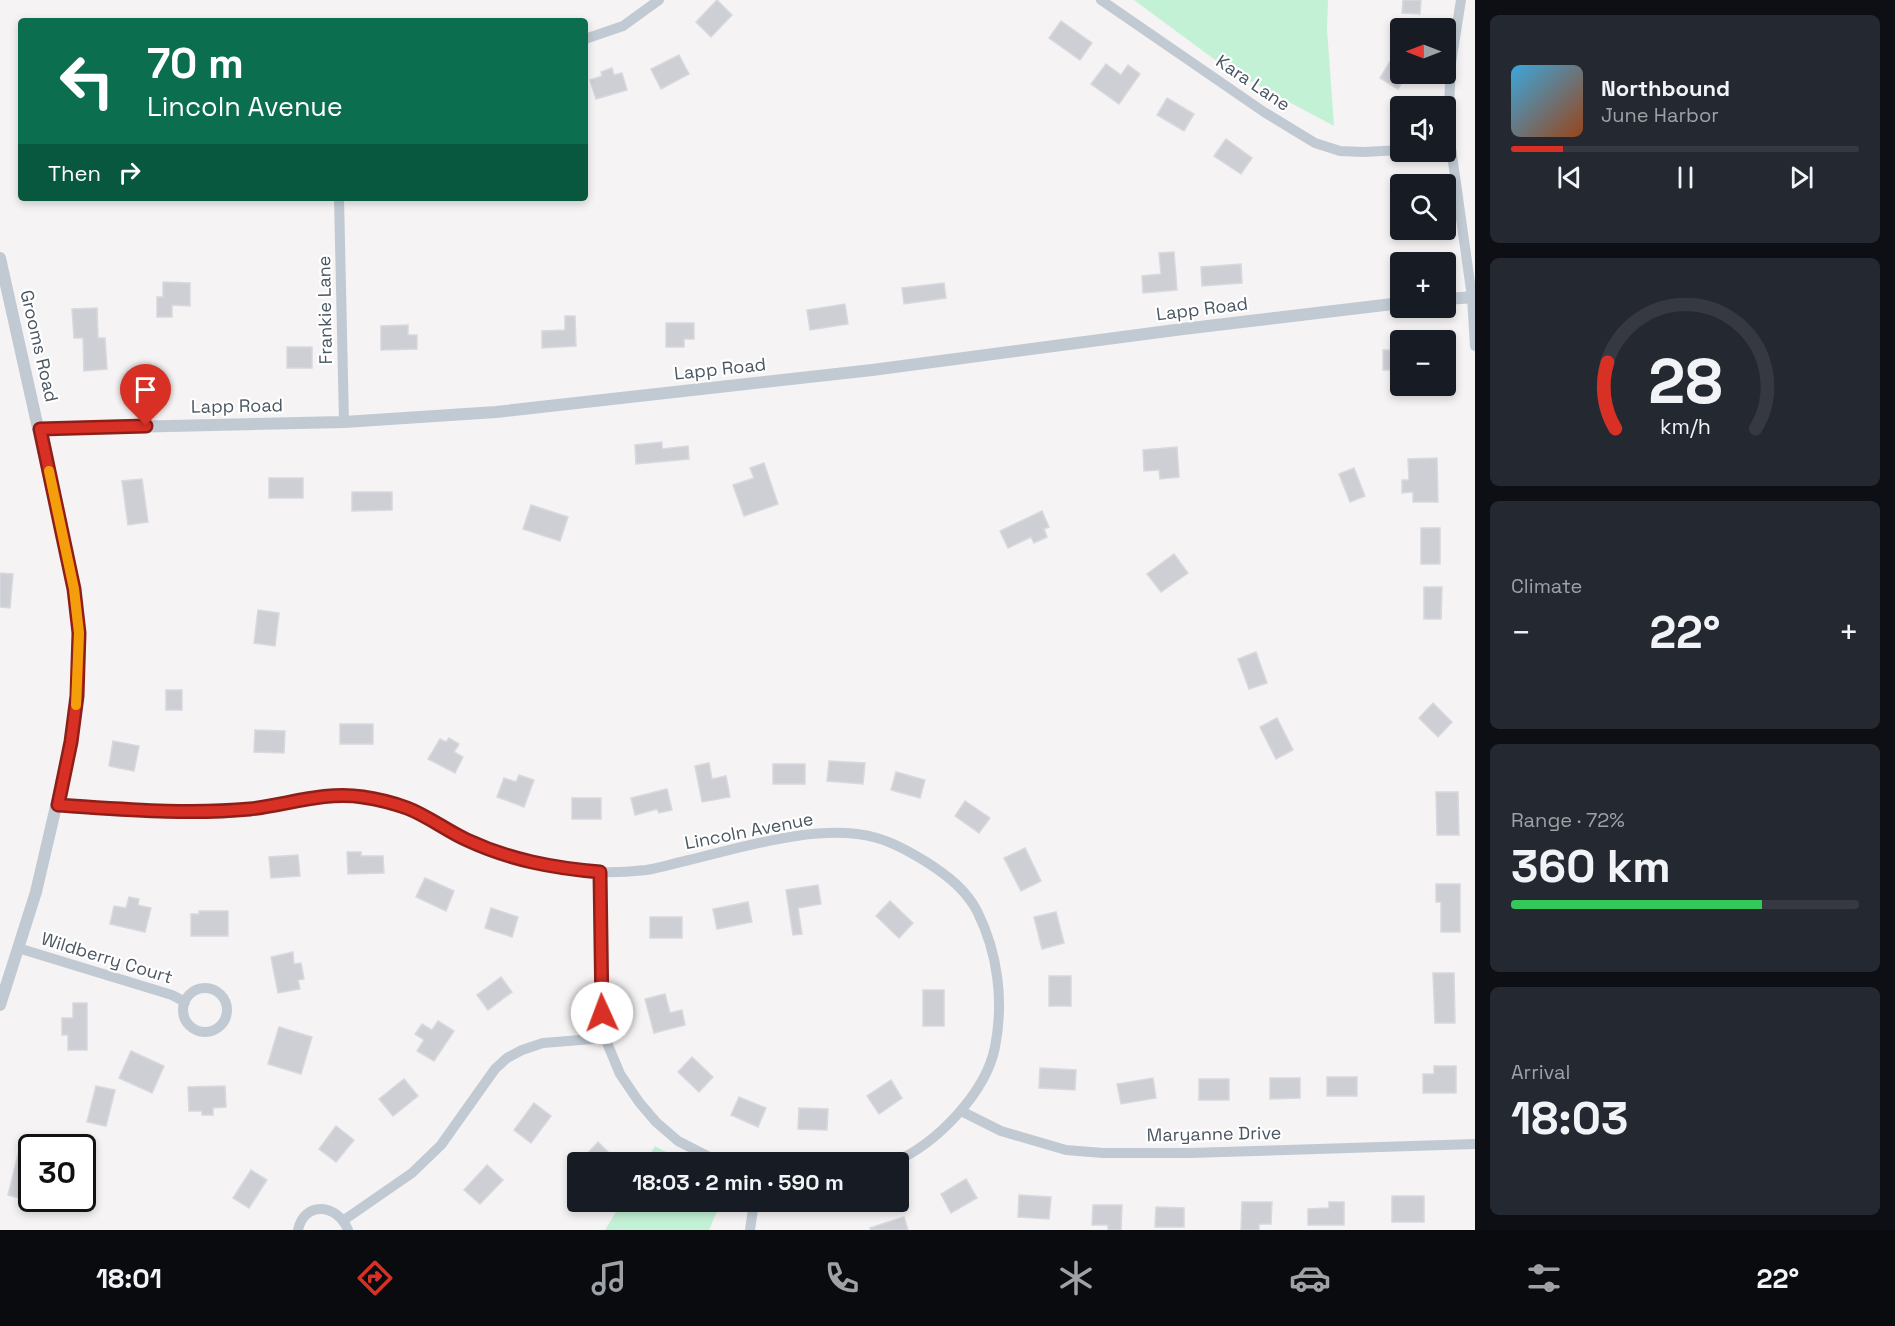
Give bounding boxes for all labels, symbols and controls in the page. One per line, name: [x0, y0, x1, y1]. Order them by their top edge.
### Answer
north arrow: [1390, 18, 1456, 84]
map controls: [1390, 18, 1456, 396]
text: 70 m: [147, 37, 244, 90]
icon: left: [48, 42, 126, 120]
street label: Kara Lane: [1212, 49, 1295, 116]
text: Northbound: [1601, 74, 1730, 102]
text: Lincoln Avenue: [147, 89, 343, 124]
button: sound: [1390, 96, 1456, 162]
text: June Harbor: [1601, 102, 1719, 128]
icon: right: [113, 156, 146, 189]
text: Then: [48, 159, 101, 187]
icon: previous: [1553, 161, 1586, 194]
icon: pause: [1669, 161, 1702, 194]
icon: next: [1785, 161, 1818, 194]
button: search: [1390, 174, 1456, 240]
button: +: [1390, 252, 1456, 318]
street label: Frankie Lane: [312, 255, 337, 365]
street label: Grooms Road: [15, 288, 64, 404]
street label: Lapp Road: [1155, 291, 1249, 326]
button: −: [1390, 330, 1456, 396]
text: 28: [1648, 342, 1722, 421]
street label: Lapp Road: [673, 352, 767, 385]
pin: [120, 364, 171, 426]
icon: arrive: [129, 373, 162, 406]
street label: Lapp Road: [191, 393, 283, 418]
text: km/h: [1659, 413, 1711, 440]
text: Climate: [1511, 573, 1582, 599]
text: 22°: [1649, 604, 1721, 661]
text: −: [1511, 612, 1531, 654]
text: +: [1839, 612, 1859, 654]
street label: Lincoln Avenue: [683, 807, 815, 854]
text: Range · 72%: [1511, 807, 1625, 833]
text: 360 km: [1511, 838, 1671, 895]
street label: Wildberry Court: [39, 927, 176, 988]
position arrow: [570, 981, 634, 1045]
text: Arrival: [1511, 1059, 1570, 1085]
text: 18:03: [1511, 1090, 1628, 1147]
street label: Maryanne Drive: [1147, 1121, 1281, 1146]
speed limit sign: 30: [18, 1134, 96, 1212]
text: 18:03 · 2 min · 590 m: [632, 1168, 844, 1196]
icon: directions: [354, 1257, 396, 1299]
icon: music: [588, 1257, 630, 1299]
icon: phone: [821, 1257, 863, 1299]
icon: climate: [1055, 1257, 1097, 1299]
icon: car: [1289, 1257, 1331, 1299]
icon: filters: [1523, 1257, 1565, 1299]
text: 18:01: [96, 1261, 162, 1296]
text: 22°: [1756, 1261, 1799, 1296]

